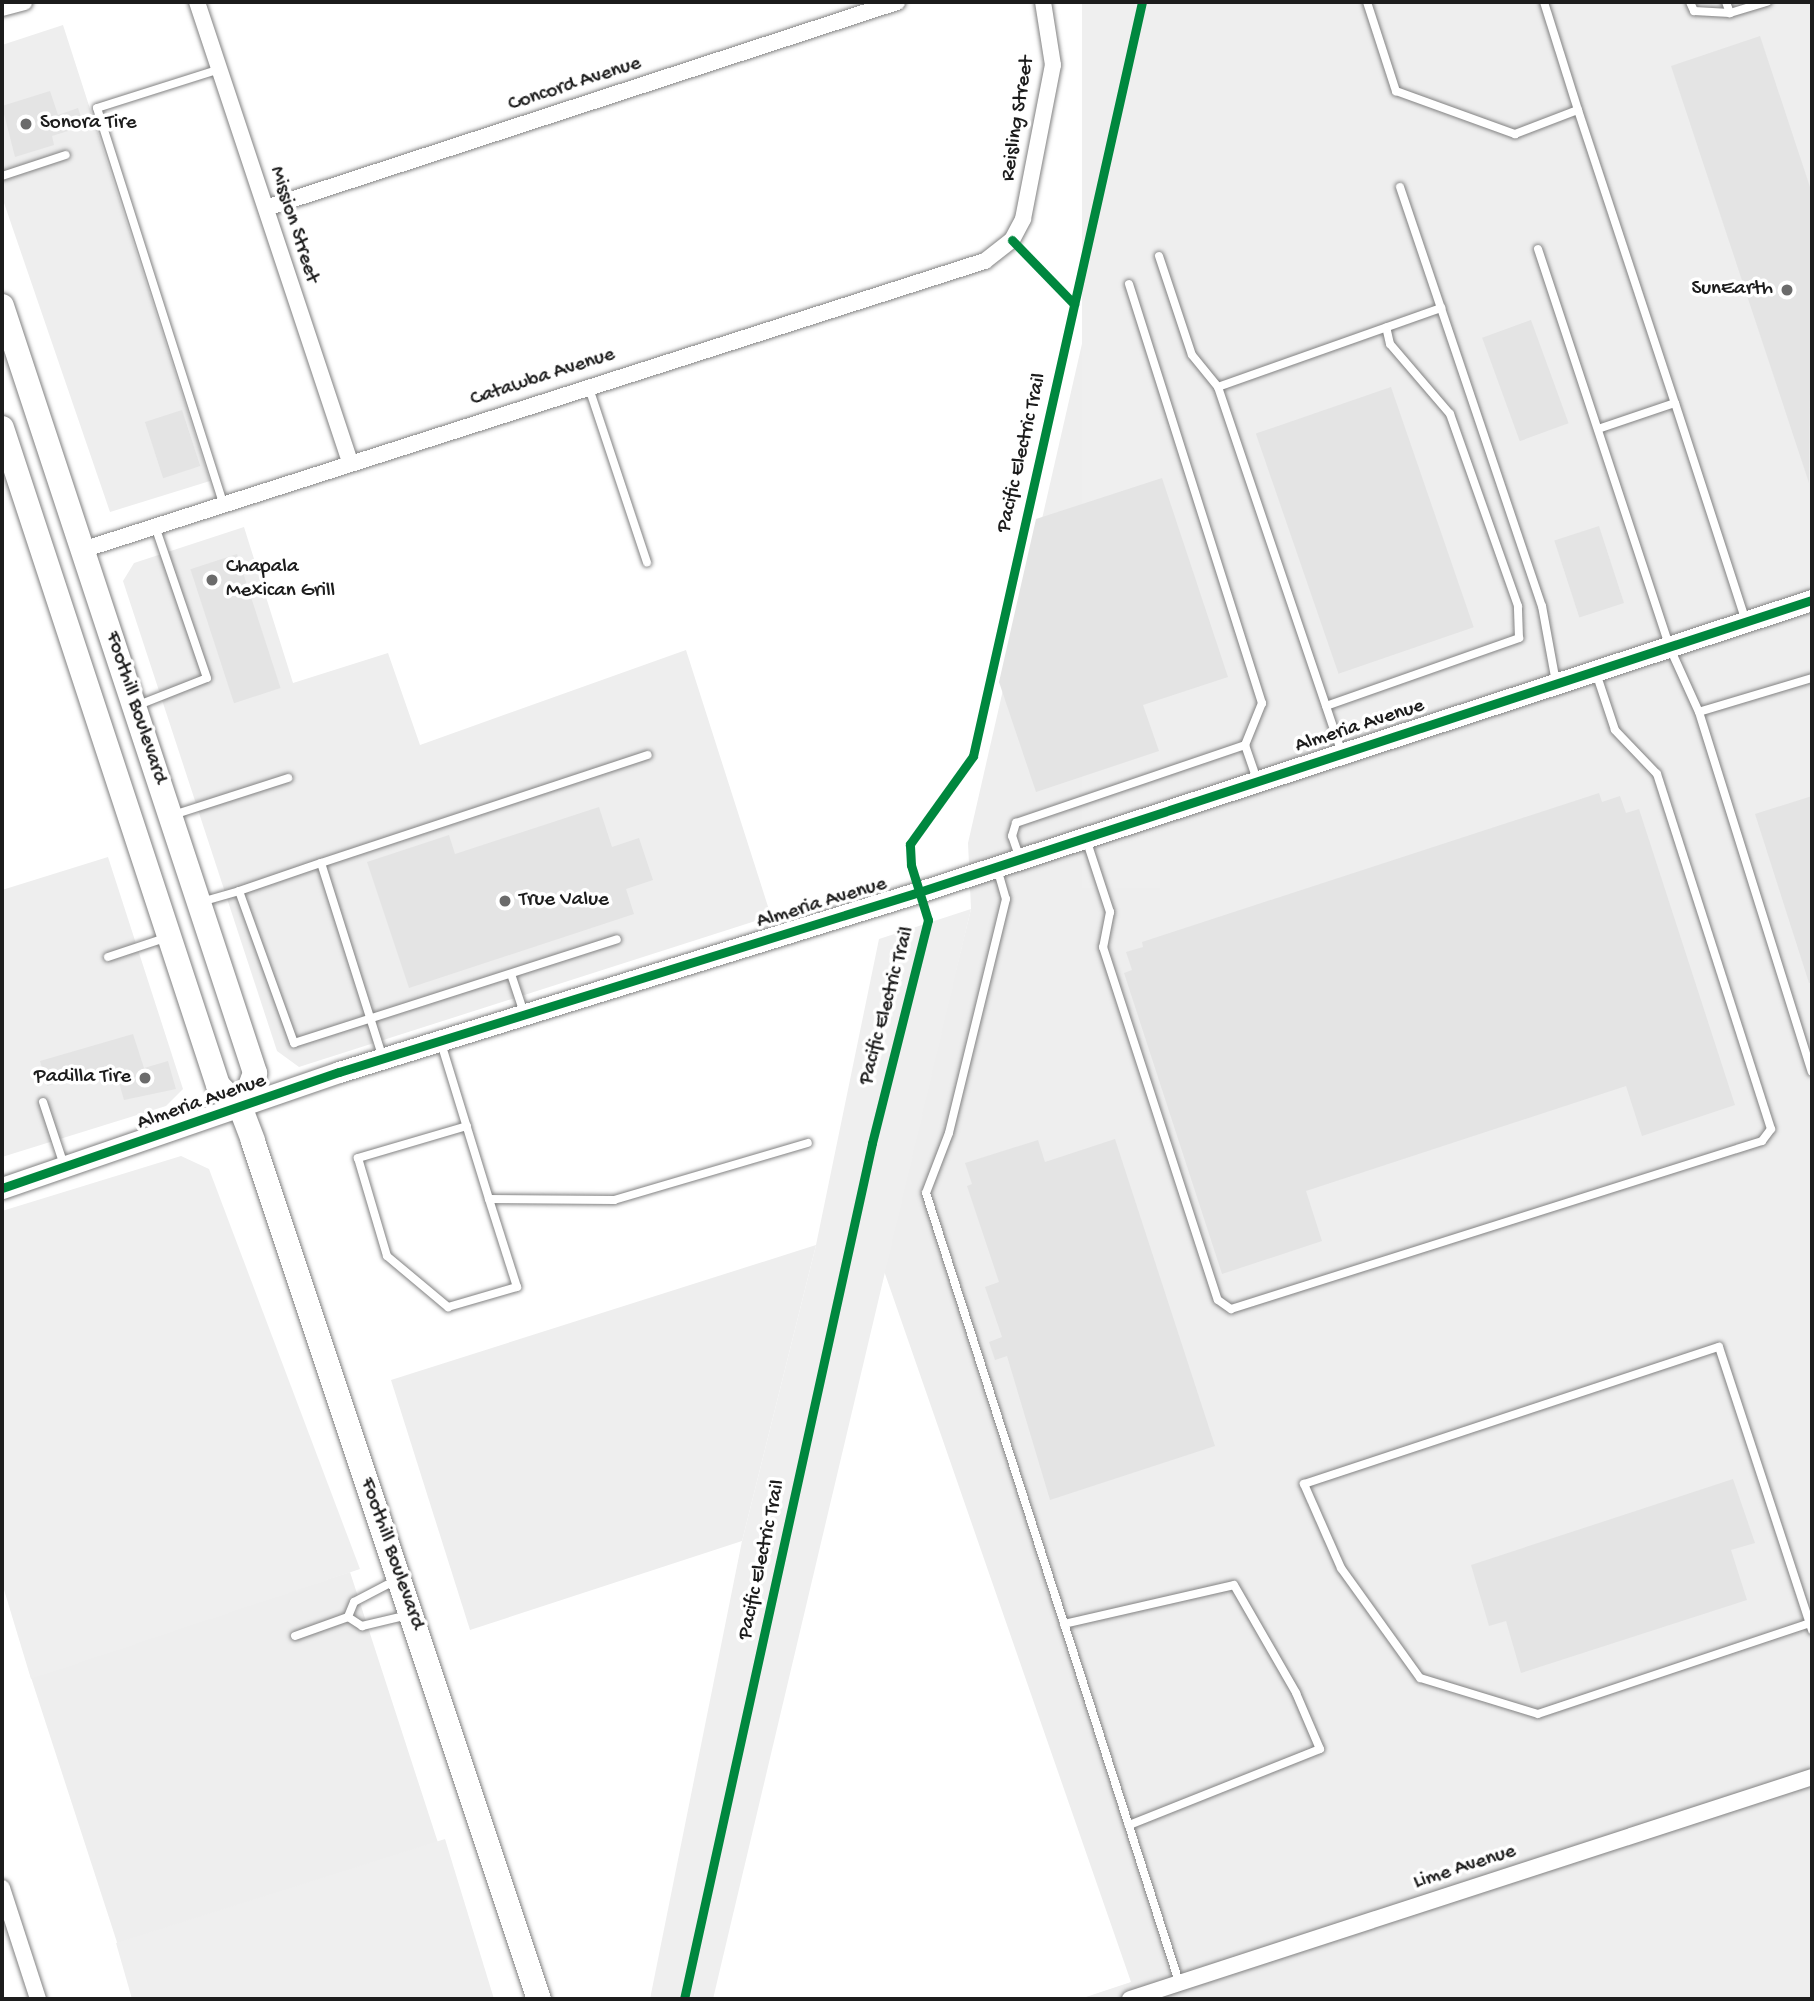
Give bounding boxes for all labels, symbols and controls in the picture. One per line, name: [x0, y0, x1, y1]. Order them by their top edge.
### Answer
street label: Concord Avenue: [505, 52, 645, 118]
street label: Reisling Street: [997, 55, 1041, 183]
place label: Sonora Tire: [40, 111, 136, 137]
marker: Sonora Tire: [18, 116, 34, 132]
street label: Mission Street: [262, 164, 324, 286]
place label: SunEarth: [1691, 277, 1773, 303]
marker: SunEarth: [1779, 282, 1795, 298]
street label: Catawba Avenue: [468, 343, 618, 413]
street label: Pacific Electric Trail: [992, 371, 1054, 535]
place label: Chapala Mexican Grill: [226, 555, 335, 605]
marker: Chapala Mexican Grill: [204, 572, 220, 588]
street label: Foothill Boulevard: [98, 629, 172, 787]
street label: Almeria Avenue: [1292, 694, 1428, 760]
street label: Almeria Avenue: [754, 872, 890, 936]
place label: True Value: [519, 888, 609, 914]
marker: True Value: [497, 893, 513, 909]
street label: Pacific Electric Trail: [855, 924, 921, 1088]
place label: Padilla Tire: [34, 1065, 131, 1091]
street label: Almeria Avenue: [134, 1069, 270, 1137]
marker: Padilla Tire: [137, 1070, 153, 1086]
street label: Foothill Boulevard: [353, 1475, 429, 1633]
street label: Pacific Electric Trail: [734, 1478, 792, 1642]
street label: Lime Avenue: [1411, 1840, 1519, 1896]

